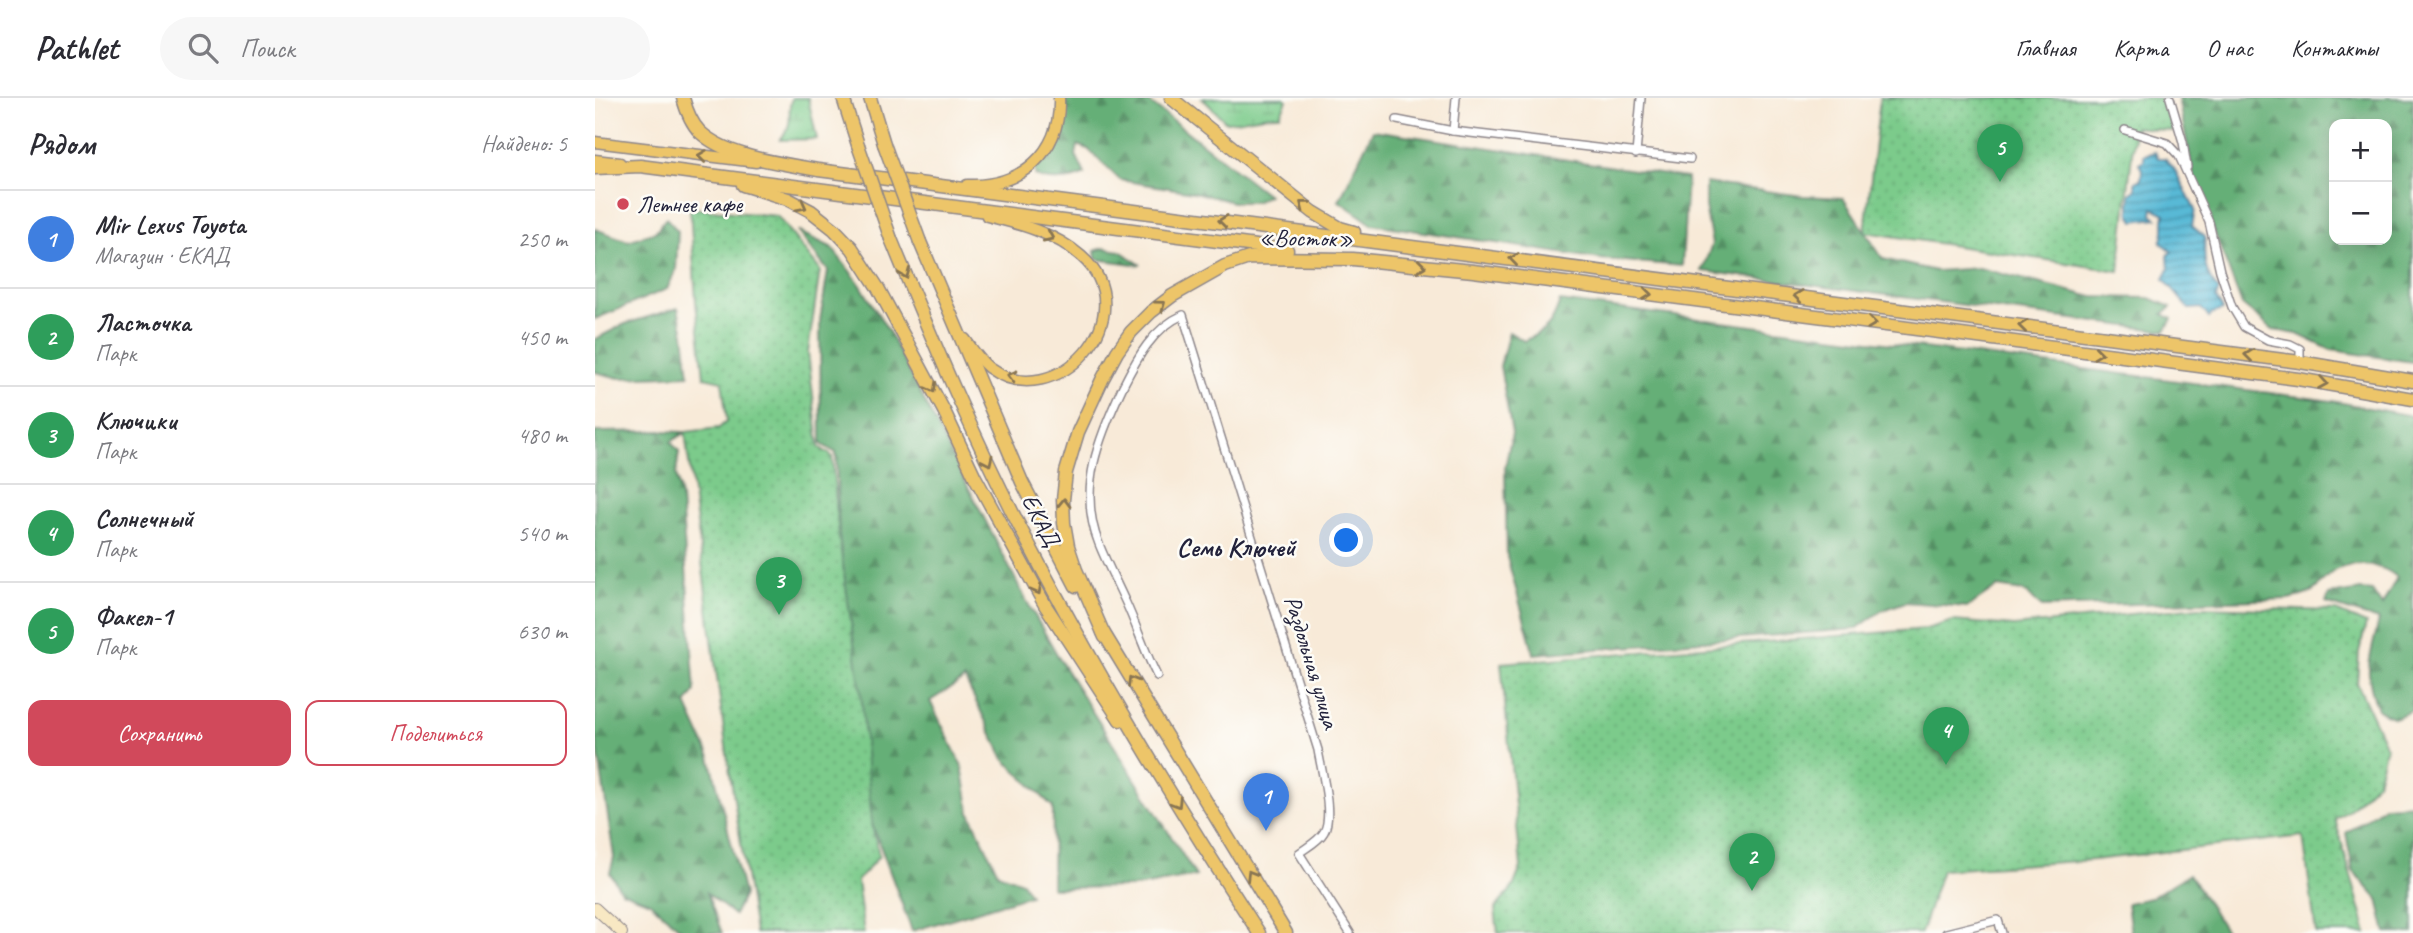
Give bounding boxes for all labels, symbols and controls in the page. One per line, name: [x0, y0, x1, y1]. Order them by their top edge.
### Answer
search box: [160, 17, 650, 80]
text: Pathlet: [35, 27, 118, 69]
icon: search: [184, 29, 222, 67]
text: Поиск: [240, 32, 295, 65]
text: Главная: [2015, 33, 2076, 63]
text: Карта: [2114, 33, 2168, 63]
text: О нас: [2206, 33, 2253, 63]
text: Контакты: [2291, 33, 2378, 63]
map controls: [2329, 119, 2392, 245]
button: +: [2329, 119, 2392, 182]
pin: 5: [1977, 124, 2023, 182]
text: Рядом: [28, 125, 95, 163]
text: Найдено: 5: [481, 129, 567, 158]
one-way arrow: [696, 148, 708, 163]
button: −: [2329, 182, 2392, 245]
place label: Летнее кафе: [637, 189, 744, 219]
marker: Летнее кафе: [615, 196, 631, 212]
one-way arrow: [794, 198, 807, 212]
one-way arrow: [1299, 201, 1311, 214]
text: Mir Lexus Toyota: [95, 208, 245, 241]
one-way arrow: [1217, 214, 1229, 229]
street label: «Восток»: [1259, 222, 1353, 254]
text: 1: [46, 225, 56, 254]
text: 250 m: [518, 225, 567, 254]
one-way arrow: [1042, 229, 1054, 243]
text: Магазин · ЕКАД: [95, 241, 230, 270]
one-way arrow: [1508, 252, 1519, 267]
one-way arrow: [1416, 258, 1427, 273]
one-way arrow: [897, 267, 911, 279]
one-way arrow: [1641, 286, 1653, 301]
one-way arrow: [1792, 289, 1803, 304]
one-way arrow: [1153, 300, 1166, 313]
text: Ласточка: [95, 306, 191, 339]
one-way arrow: [1866, 316, 1878, 331]
one-way arrow: [2017, 318, 2029, 333]
text: 2: [46, 323, 56, 352]
text: 450 m: [518, 323, 567, 352]
text: Парк: [95, 339, 136, 368]
one-way arrow: [2092, 345, 2104, 360]
one-way arrow: [2243, 348, 2255, 363]
one-way arrow: [1006, 370, 1018, 384]
one-way arrow: [2317, 375, 2329, 390]
one-way arrow: [924, 381, 937, 394]
text: Ключики: [95, 404, 176, 437]
text: 3: [46, 421, 56, 450]
text: 480 m: [518, 421, 567, 450]
text: Парк: [95, 437, 136, 466]
one-way arrow: [980, 454, 994, 466]
street label: ЕКАД: [1015, 489, 1067, 553]
one-way arrow: [1056, 498, 1072, 508]
text: Солнечный: [95, 502, 193, 535]
text: 4: [46, 519, 56, 548]
text: 540 m: [518, 519, 567, 548]
your location: [1329, 523, 1363, 557]
district label: Семь Ключей: [1177, 531, 1297, 564]
text: Парк: [95, 535, 136, 564]
pin: 3: [756, 557, 802, 615]
one-way arrow: [1029, 583, 1042, 595]
street label: Раздольная улица: [1277, 592, 1347, 734]
text: Факел-1: [95, 600, 172, 633]
text: 5: [46, 617, 56, 646]
text: 630 m: [518, 617, 567, 646]
text: Парк: [95, 633, 136, 662]
one-way arrow: [1127, 675, 1140, 688]
button: Сохранить: [28, 700, 291, 766]
button: Поделиться: [305, 700, 567, 766]
pin: 4: [1923, 707, 1969, 765]
pin: 1: [1243, 773, 1289, 831]
one-way arrow: [1168, 795, 1181, 808]
pin: 2: [1729, 833, 1775, 891]
one-way arrow: [1246, 869, 1259, 882]

